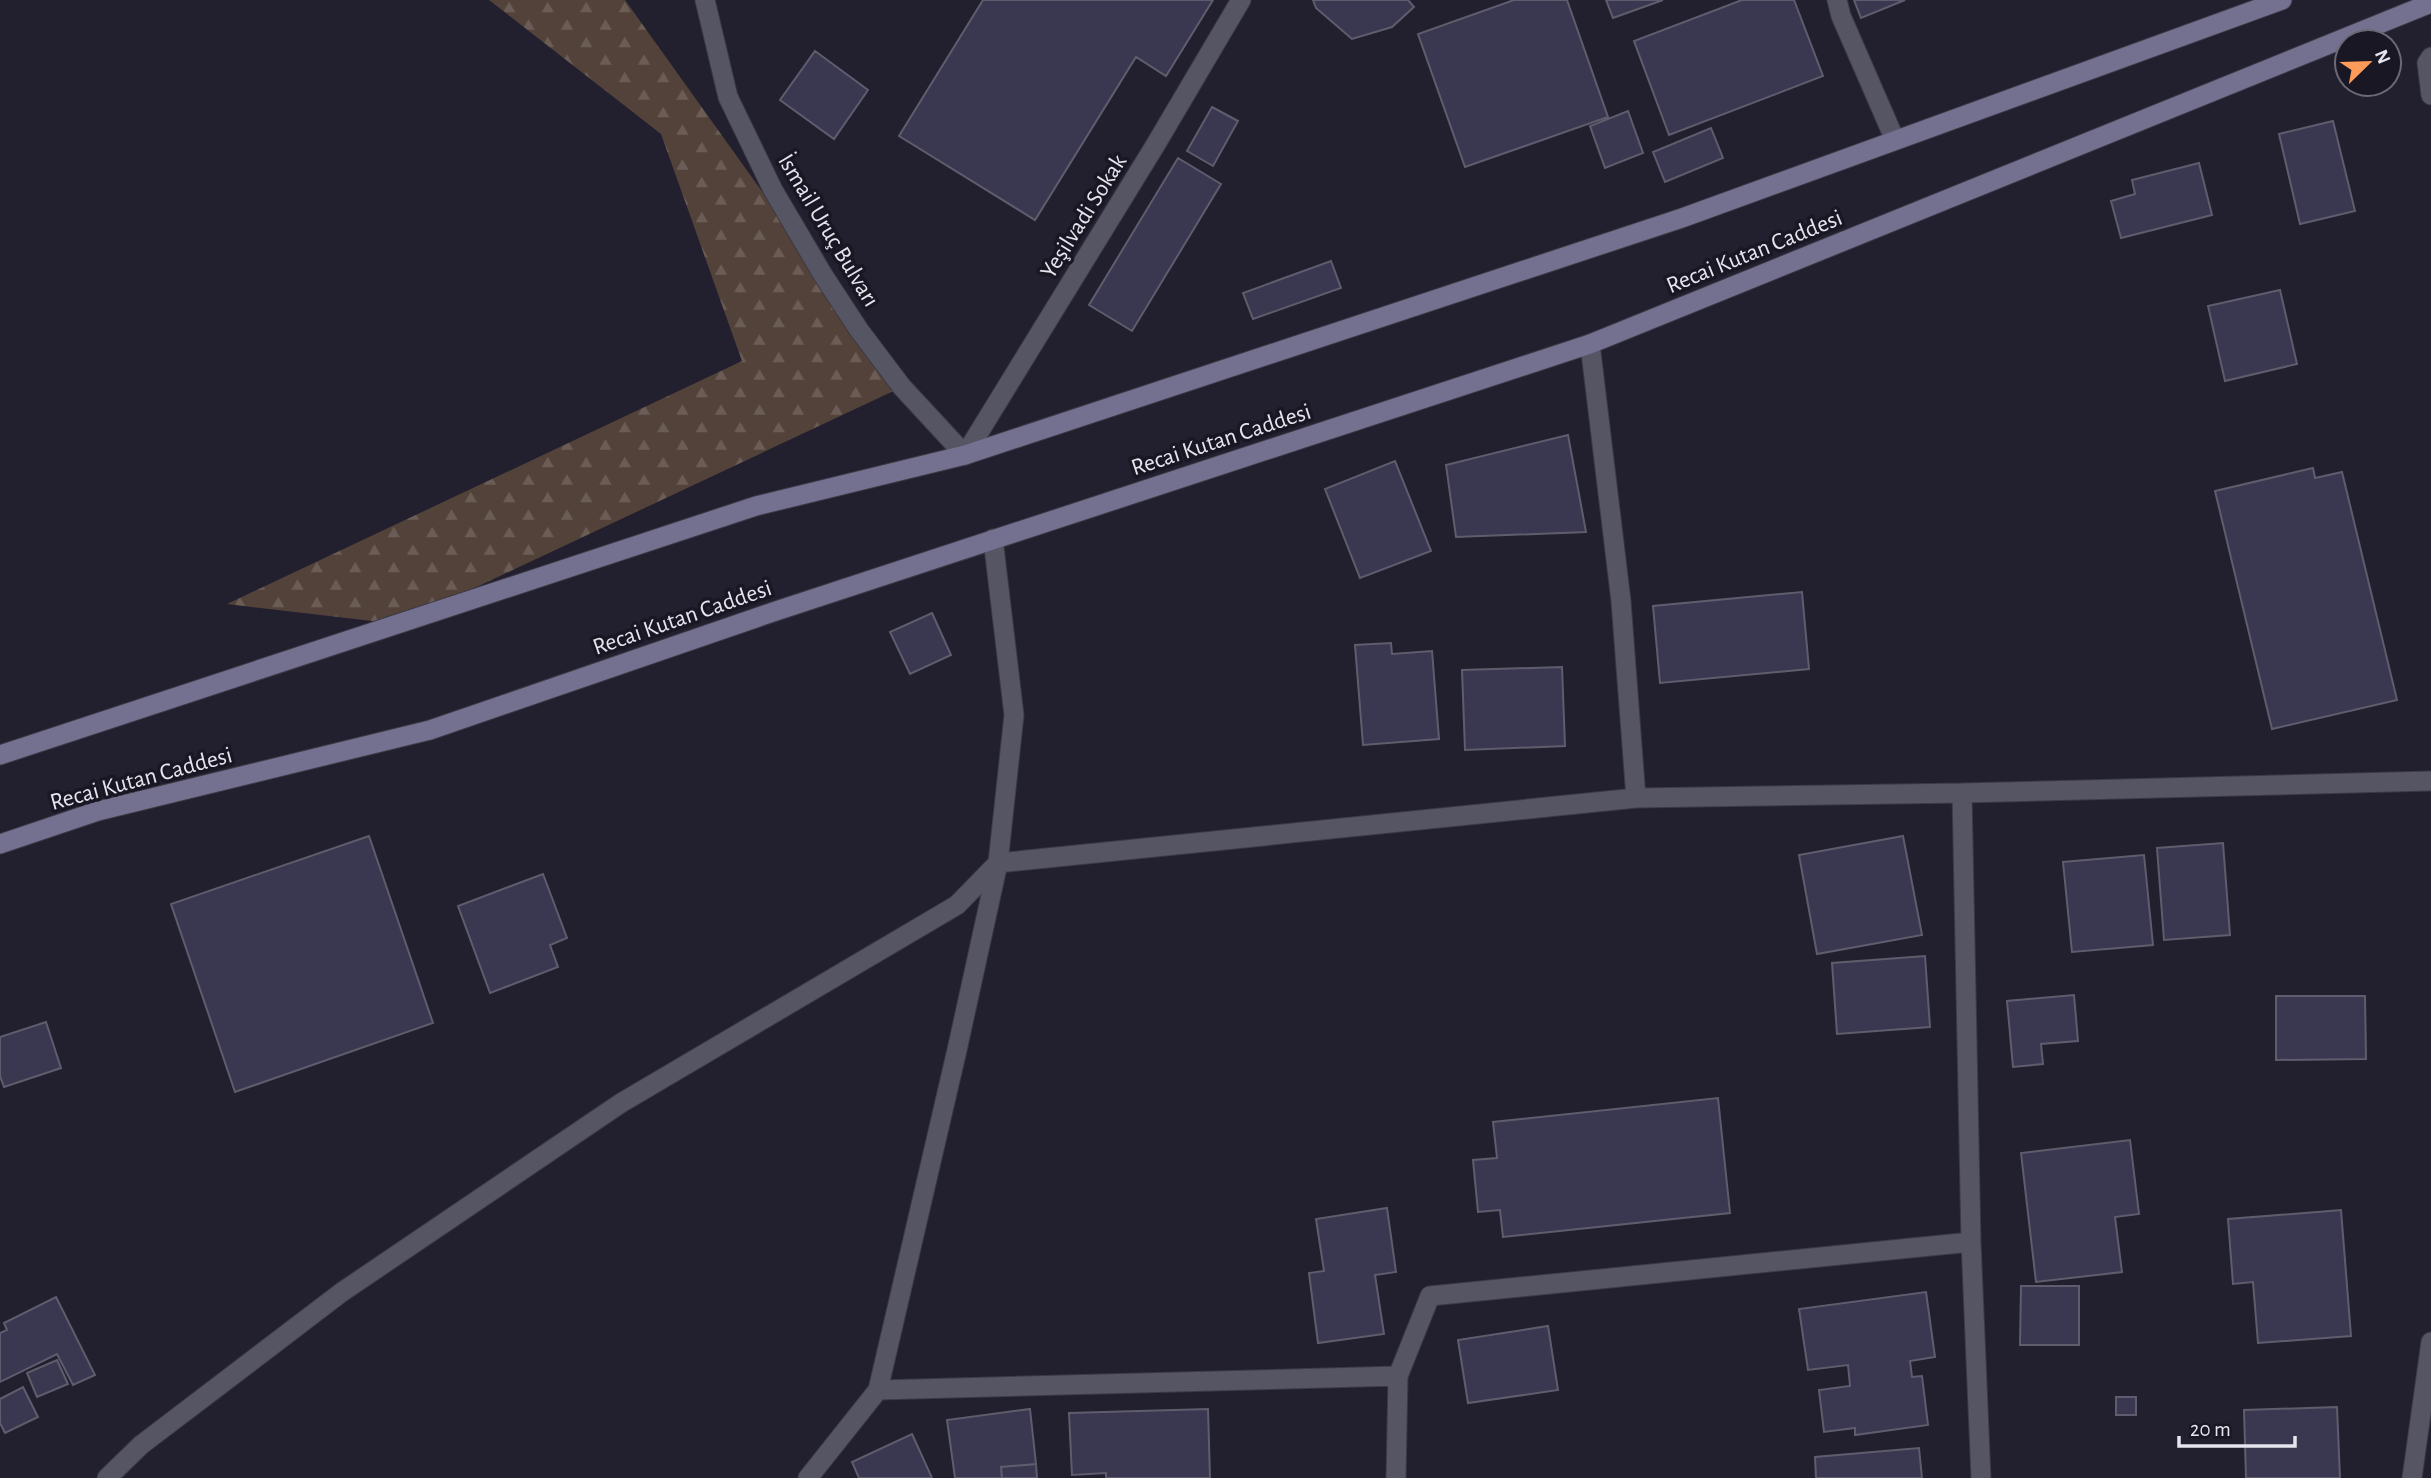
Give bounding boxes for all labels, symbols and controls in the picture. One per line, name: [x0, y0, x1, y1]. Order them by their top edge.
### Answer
north arrow: [2333, 28, 2403, 98]
text: N: [2371, 47, 2394, 67]
street label: İsmail Uruç Bulvarı: [773, 149, 884, 311]
street label: Yeşilvadi Sokak: [1036, 150, 1131, 283]
street label: Recai Kutan Caddesi: [1663, 206, 1846, 298]
street label: Recai Kutan Caddesi: [1128, 400, 1314, 480]
street label: Recai Kutan Caddesi: [590, 576, 775, 660]
street label: Recai Kutan Caddesi: [48, 743, 235, 815]
scale bar: [2179, 1404, 2294, 1448]
text: 20 m: [2190, 1419, 2231, 1440]

